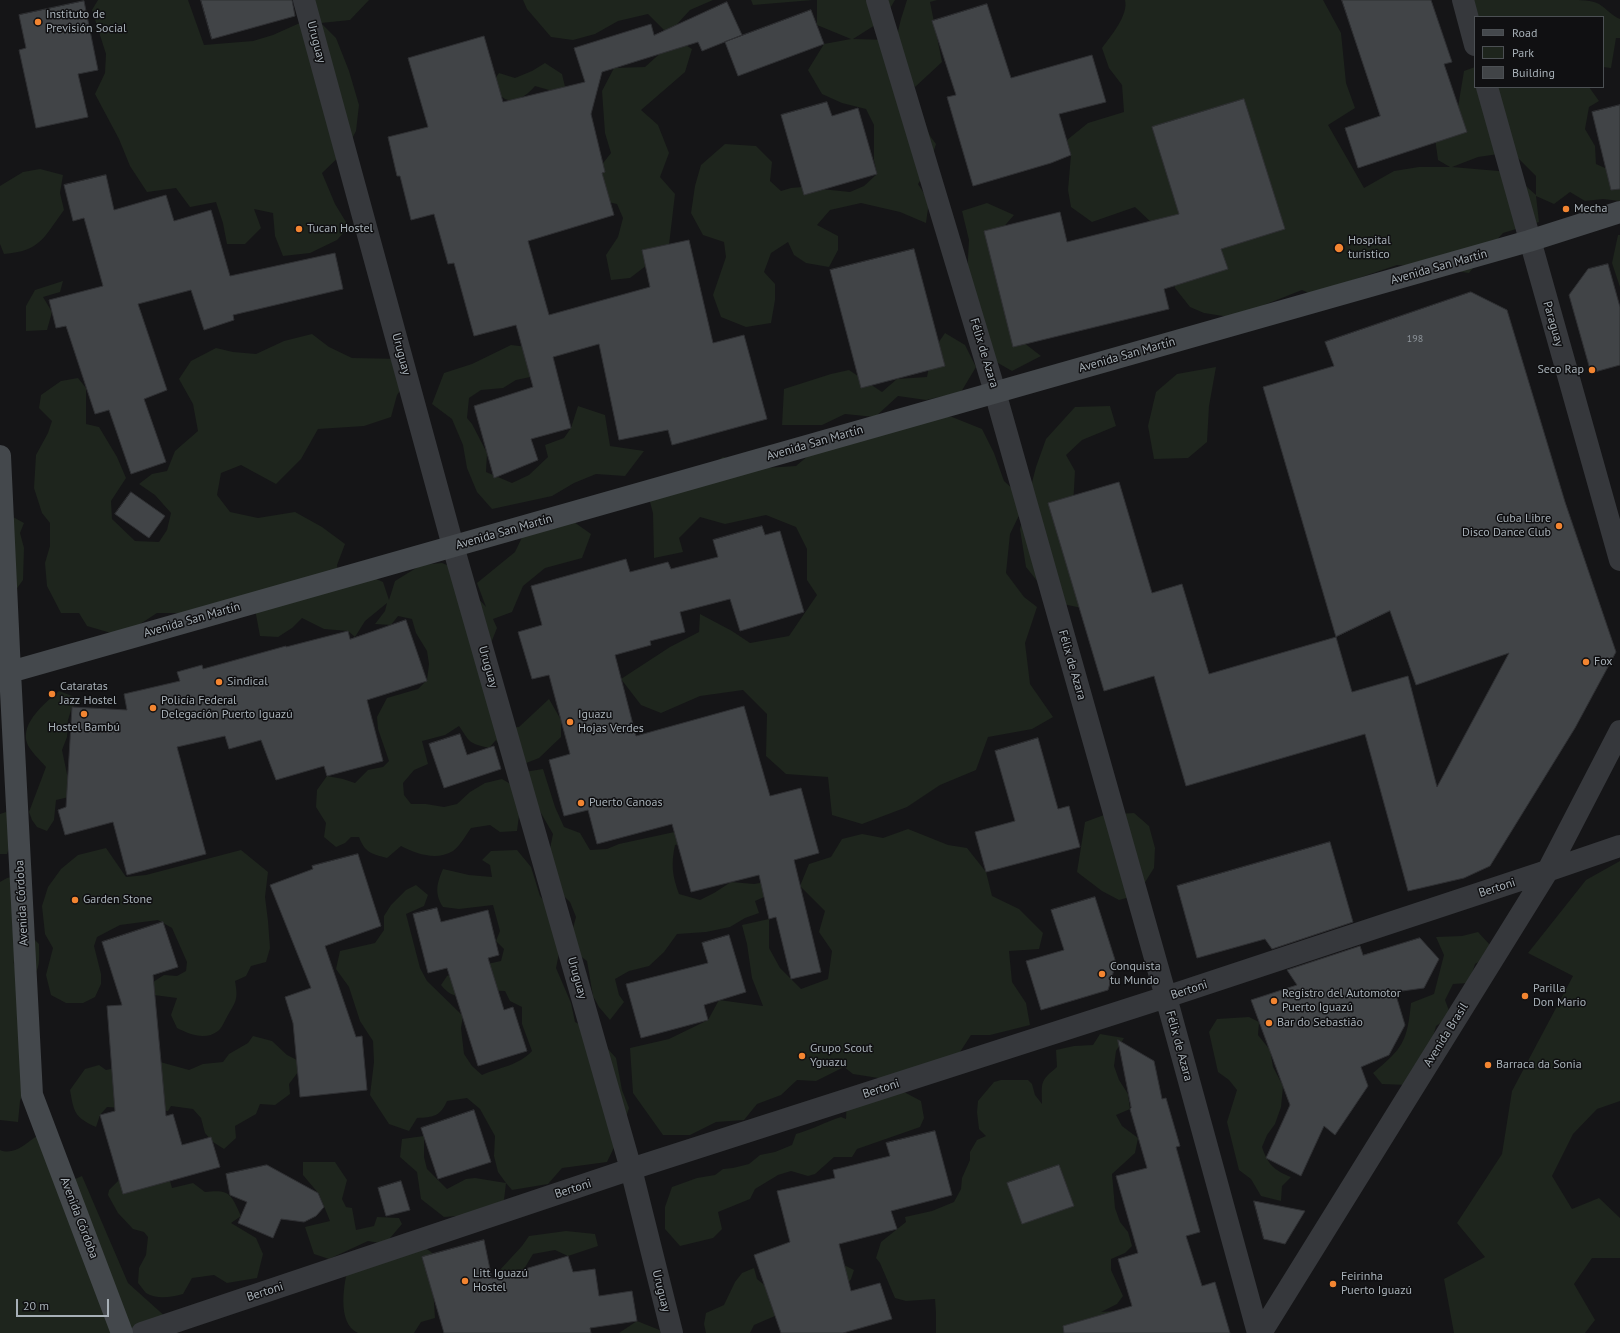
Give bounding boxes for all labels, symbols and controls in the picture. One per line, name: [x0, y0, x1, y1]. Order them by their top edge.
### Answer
place label: Instituto de Previsión Social: [46, 8, 127, 36]
legend: [1474, 16, 1604, 88]
marker: Instituto de Previsión Social: [33, 17, 43, 27]
street label: Uruguay: [304, 19, 328, 65]
text: Road: [1512, 25, 1537, 40]
text: Park: [1512, 45, 1534, 60]
text: Building: [1512, 65, 1555, 80]
place label: Mecha: [1574, 202, 1607, 216]
marker: Mecha: [1561, 204, 1571, 214]
place label: Tucan Hostel: [307, 222, 373, 236]
marker: Tucan Hostel: [294, 224, 304, 234]
place label: Hospital turistico: [1348, 234, 1391, 262]
marker: Hospital turistico: [1333, 242, 1345, 254]
street label: Avenida San Martín: [1389, 246, 1489, 288]
street label: Paraguay: [1540, 300, 1566, 348]
street label: Félix de Azara: [967, 316, 1001, 390]
street label: Uruguay: [389, 331, 413, 377]
house number: 198: [1407, 333, 1423, 345]
street label: Avenida San Martín: [1077, 334, 1177, 376]
place label: Seco Rap: [1537, 363, 1584, 377]
marker: Seco Rap: [1587, 365, 1597, 375]
street label: Avenida San Martín: [765, 422, 865, 464]
street label: Avenida San Martín: [454, 511, 554, 553]
place label: Cuba Libre Disco Dance Club: [1462, 512, 1551, 540]
marker: Cuba Libre Disco Dance Club: [1554, 521, 1564, 531]
street label: Avenida San Martín: [142, 599, 242, 641]
street label: Félix de Azara: [1055, 628, 1089, 702]
street label: Uruguay: [475, 644, 501, 690]
place label: Fox: [1594, 655, 1613, 669]
marker: Fox: [1581, 657, 1591, 667]
place label: Sindical: [227, 675, 268, 689]
marker: Sindical: [214, 677, 224, 687]
place label: Cataratas Jazz Hostel: [60, 680, 116, 708]
marker: Cataratas Jazz Hostel: [47, 689, 57, 699]
place label: Policía Federal Delegación Puerto Iguazú: [161, 694, 293, 722]
marker: Policía Federal Delegación Puerto Iguazú: [148, 703, 158, 713]
place label: Iguazu Hojas Verdes: [578, 708, 644, 736]
marker: Hostel Bambú: [79, 709, 89, 719]
marker: Iguazu Hojas Verdes: [565, 717, 575, 727]
place label: Hostel Bambú: [48, 721, 120, 735]
place label: Puerto Canoas: [589, 796, 662, 810]
marker: Puerto Canoas: [576, 798, 586, 808]
street label: Avenida Córdoba: [13, 860, 31, 946]
street label: Bertoni: [1477, 875, 1517, 901]
place label: Garden Stone: [83, 893, 152, 907]
marker: Garden Stone: [70, 895, 80, 905]
street label: Uruguay: [564, 955, 590, 1001]
place label: Conquista tu Mundo: [1110, 960, 1161, 988]
marker: Conquista tu Mundo: [1097, 969, 1107, 979]
street label: Bertoni: [1169, 977, 1209, 1003]
place label: Parilla Don Mario: [1533, 982, 1586, 1010]
place label: Registro del Automotor Puerto Iguazú: [1282, 987, 1401, 1015]
marker: Parilla Don Mario: [1520, 991, 1530, 1001]
marker: Registro del Automotor Puerto Iguazú: [1269, 996, 1279, 1006]
street label: Avenida Brasil: [1421, 1000, 1471, 1070]
street label: Félix de Azara: [1163, 1009, 1195, 1083]
place label: Bar do Sebastião: [1277, 1016, 1363, 1030]
marker: Bar do Sebastião: [1264, 1018, 1274, 1028]
place label: Grupo Scout Yguazu: [810, 1042, 872, 1070]
marker: Grupo Scout Yguazu: [797, 1051, 807, 1061]
place label: Barraca da Sonia: [1496, 1058, 1582, 1072]
marker: Barraca da Sonia: [1483, 1060, 1493, 1070]
street label: Bertoni: [861, 1076, 901, 1102]
street label: Avenida Córdoba: [57, 1175, 101, 1261]
street label: Bertoni: [553, 1176, 593, 1202]
place label: Litt Iguazú Hostel: [473, 1267, 528, 1295]
street label: Uruguay: [649, 1268, 673, 1314]
place label: Feirinha Puerto Iguazú: [1341, 1270, 1412, 1298]
marker: Litt Iguazú Hostel: [460, 1276, 470, 1286]
street label: Bertoni: [245, 1279, 285, 1305]
marker: Feirinha Puerto Iguazú: [1328, 1279, 1338, 1289]
scale bar: [18, 1291, 111, 1317]
text: 20 m: [23, 1298, 49, 1313]

